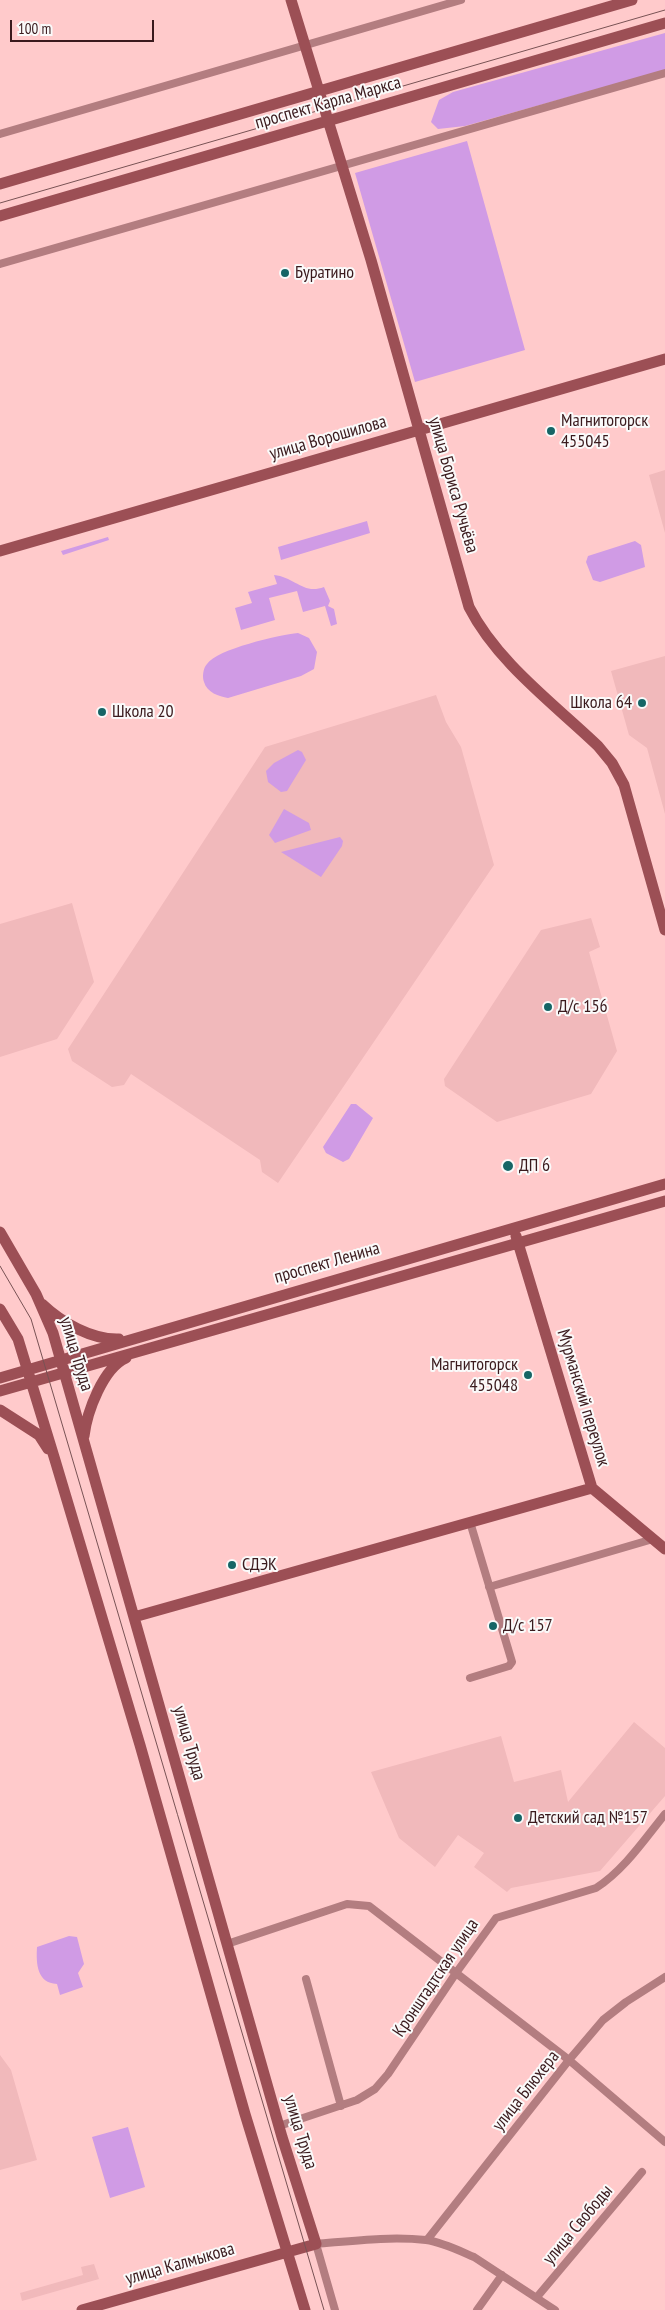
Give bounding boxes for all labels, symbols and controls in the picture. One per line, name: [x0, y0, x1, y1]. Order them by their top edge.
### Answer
scale bar: [12, 10, 156, 42]
text: 100 m: [18, 19, 51, 38]
street label: проспект Карла Маркса: [253, 72, 403, 134]
place label: Буратино: [295, 262, 354, 284]
marker: Буратино: [279, 267, 291, 279]
place label: Магнитогорск 455045: [561, 410, 648, 452]
street label: улица Ворошилова: [267, 411, 389, 465]
street label: улица Бориса Ручьёва: [423, 415, 483, 555]
marker: Магнитогорск 455045: [545, 425, 557, 437]
place label: Школа 64: [570, 692, 632, 714]
marker: Школа 64: [636, 697, 648, 709]
place label: Школа 20: [112, 701, 174, 723]
marker: Школа 20: [96, 706, 108, 718]
place label: Д/с 156: [558, 996, 608, 1018]
marker: Д/с 156: [542, 1001, 554, 1013]
place label: ДП 6: [519, 1155, 550, 1177]
marker: ДП 6: [501, 1159, 515, 1173]
street label: проспект Ленина: [272, 1238, 382, 1288]
street label: улица Труда: [54, 1314, 98, 1394]
street label: Мурманский переулок: [552, 1327, 614, 1469]
place label: Магнитогорск 455048: [431, 1354, 518, 1396]
marker: Магнитогорск 455048: [522, 1369, 534, 1381]
place label: СДЭК: [242, 1554, 277, 1576]
marker: СДЭК: [226, 1559, 238, 1571]
place label: Д/с 157: [503, 1615, 553, 1637]
marker: Д/с 157: [487, 1620, 499, 1632]
street label: улица Труда: [168, 1703, 210, 1783]
place label: Детский сад №157: [528, 1807, 648, 1829]
marker: Детский сад №157: [512, 1812, 524, 1824]
street label: Кронштадтская улица: [389, 1915, 483, 2041]
street label: улица Блюхера: [488, 2047, 564, 2135]
street label: улица Труда: [278, 2092, 322, 2172]
street label: улица Свободы: [539, 2181, 617, 2269]
street label: улица Калмыкова: [123, 2238, 237, 2290]

